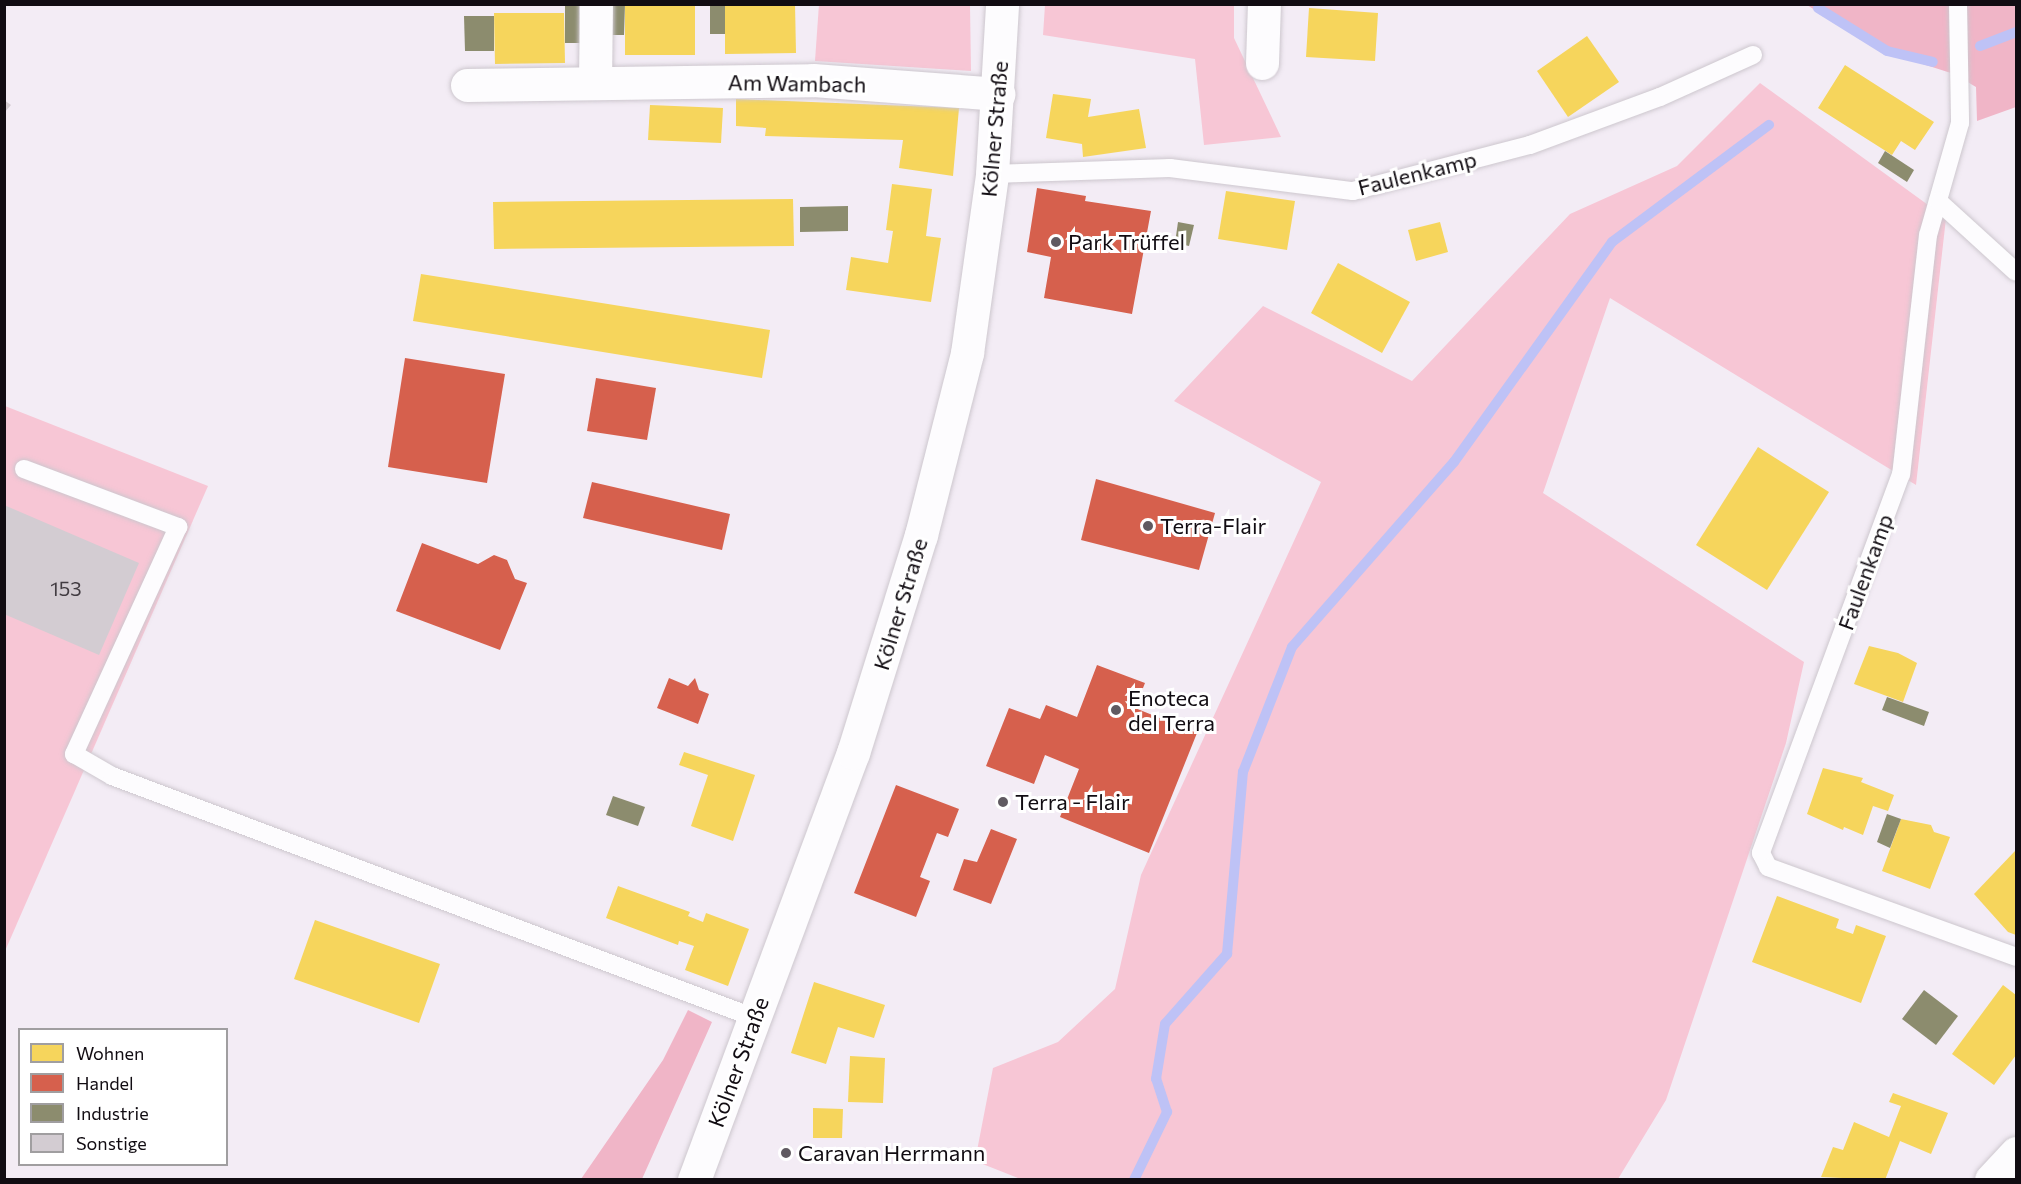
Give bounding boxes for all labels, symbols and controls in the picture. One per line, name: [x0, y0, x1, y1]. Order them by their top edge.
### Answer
street label: Kölner Straße: [975, 60, 1013, 198]
street label: Am Wambach: [727, 69, 867, 97]
street label: Faulenkamp: [1355, 146, 1479, 200]
place label: Park Trüffel: [1068, 229, 1185, 255]
marker: Park Trüffel: [1049, 235, 1063, 249]
street label: Faulenkamp: [1832, 510, 1898, 634]
place label: Terra-Flair: [1160, 513, 1266, 539]
marker: Terra-Flair: [1141, 519, 1155, 533]
street label: Kölner Straße: [867, 535, 933, 673]
house number: 153: [50, 576, 82, 600]
place label: Enoteca del Terra: [1128, 684, 1215, 736]
marker: Enoteca del Terra: [1109, 703, 1123, 717]
place label: Terra - Flair: [1015, 789, 1130, 815]
marker: Terra - Flair: [996, 795, 1010, 809]
street label: Kölner Straße: [702, 993, 774, 1131]
legend: [18, 1028, 228, 1166]
text: Wohnen: [76, 1042, 144, 1064]
text: Handel: [76, 1072, 134, 1094]
text: Industrie: [76, 1102, 149, 1124]
text: Sonstige: [76, 1132, 147, 1154]
place label: Caravan Herrmann: [798, 1140, 985, 1166]
marker: Caravan Herrmann: [779, 1146, 793, 1160]

